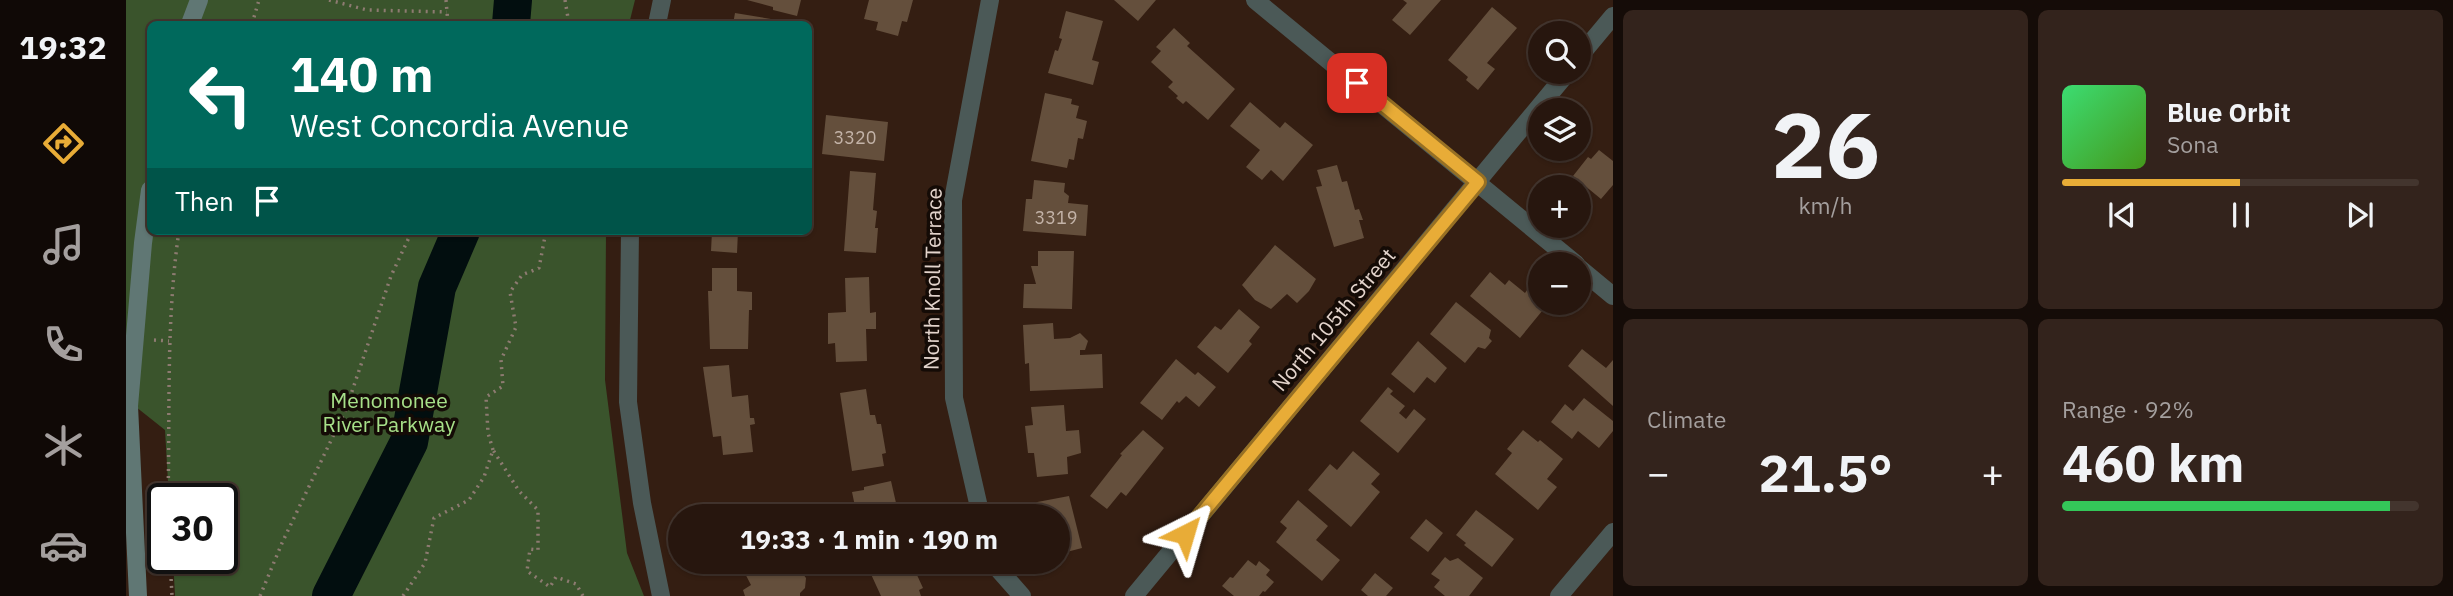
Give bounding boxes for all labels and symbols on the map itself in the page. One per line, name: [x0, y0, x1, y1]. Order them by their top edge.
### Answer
pin: [1327, 53, 1387, 113]
house number: 3320: [833, 126, 877, 149]
street label: North Knoll Terrace: [916, 188, 948, 370]
house number: 3319: [1034, 206, 1078, 229]
street label: North 105th Street: [1265, 242, 1401, 397]
park label: Menomonee River Parkway: [322, 386, 456, 438]
speed limit sign: 30: [147, 483, 238, 574]
position arrow: [1148, 497, 1222, 571]

